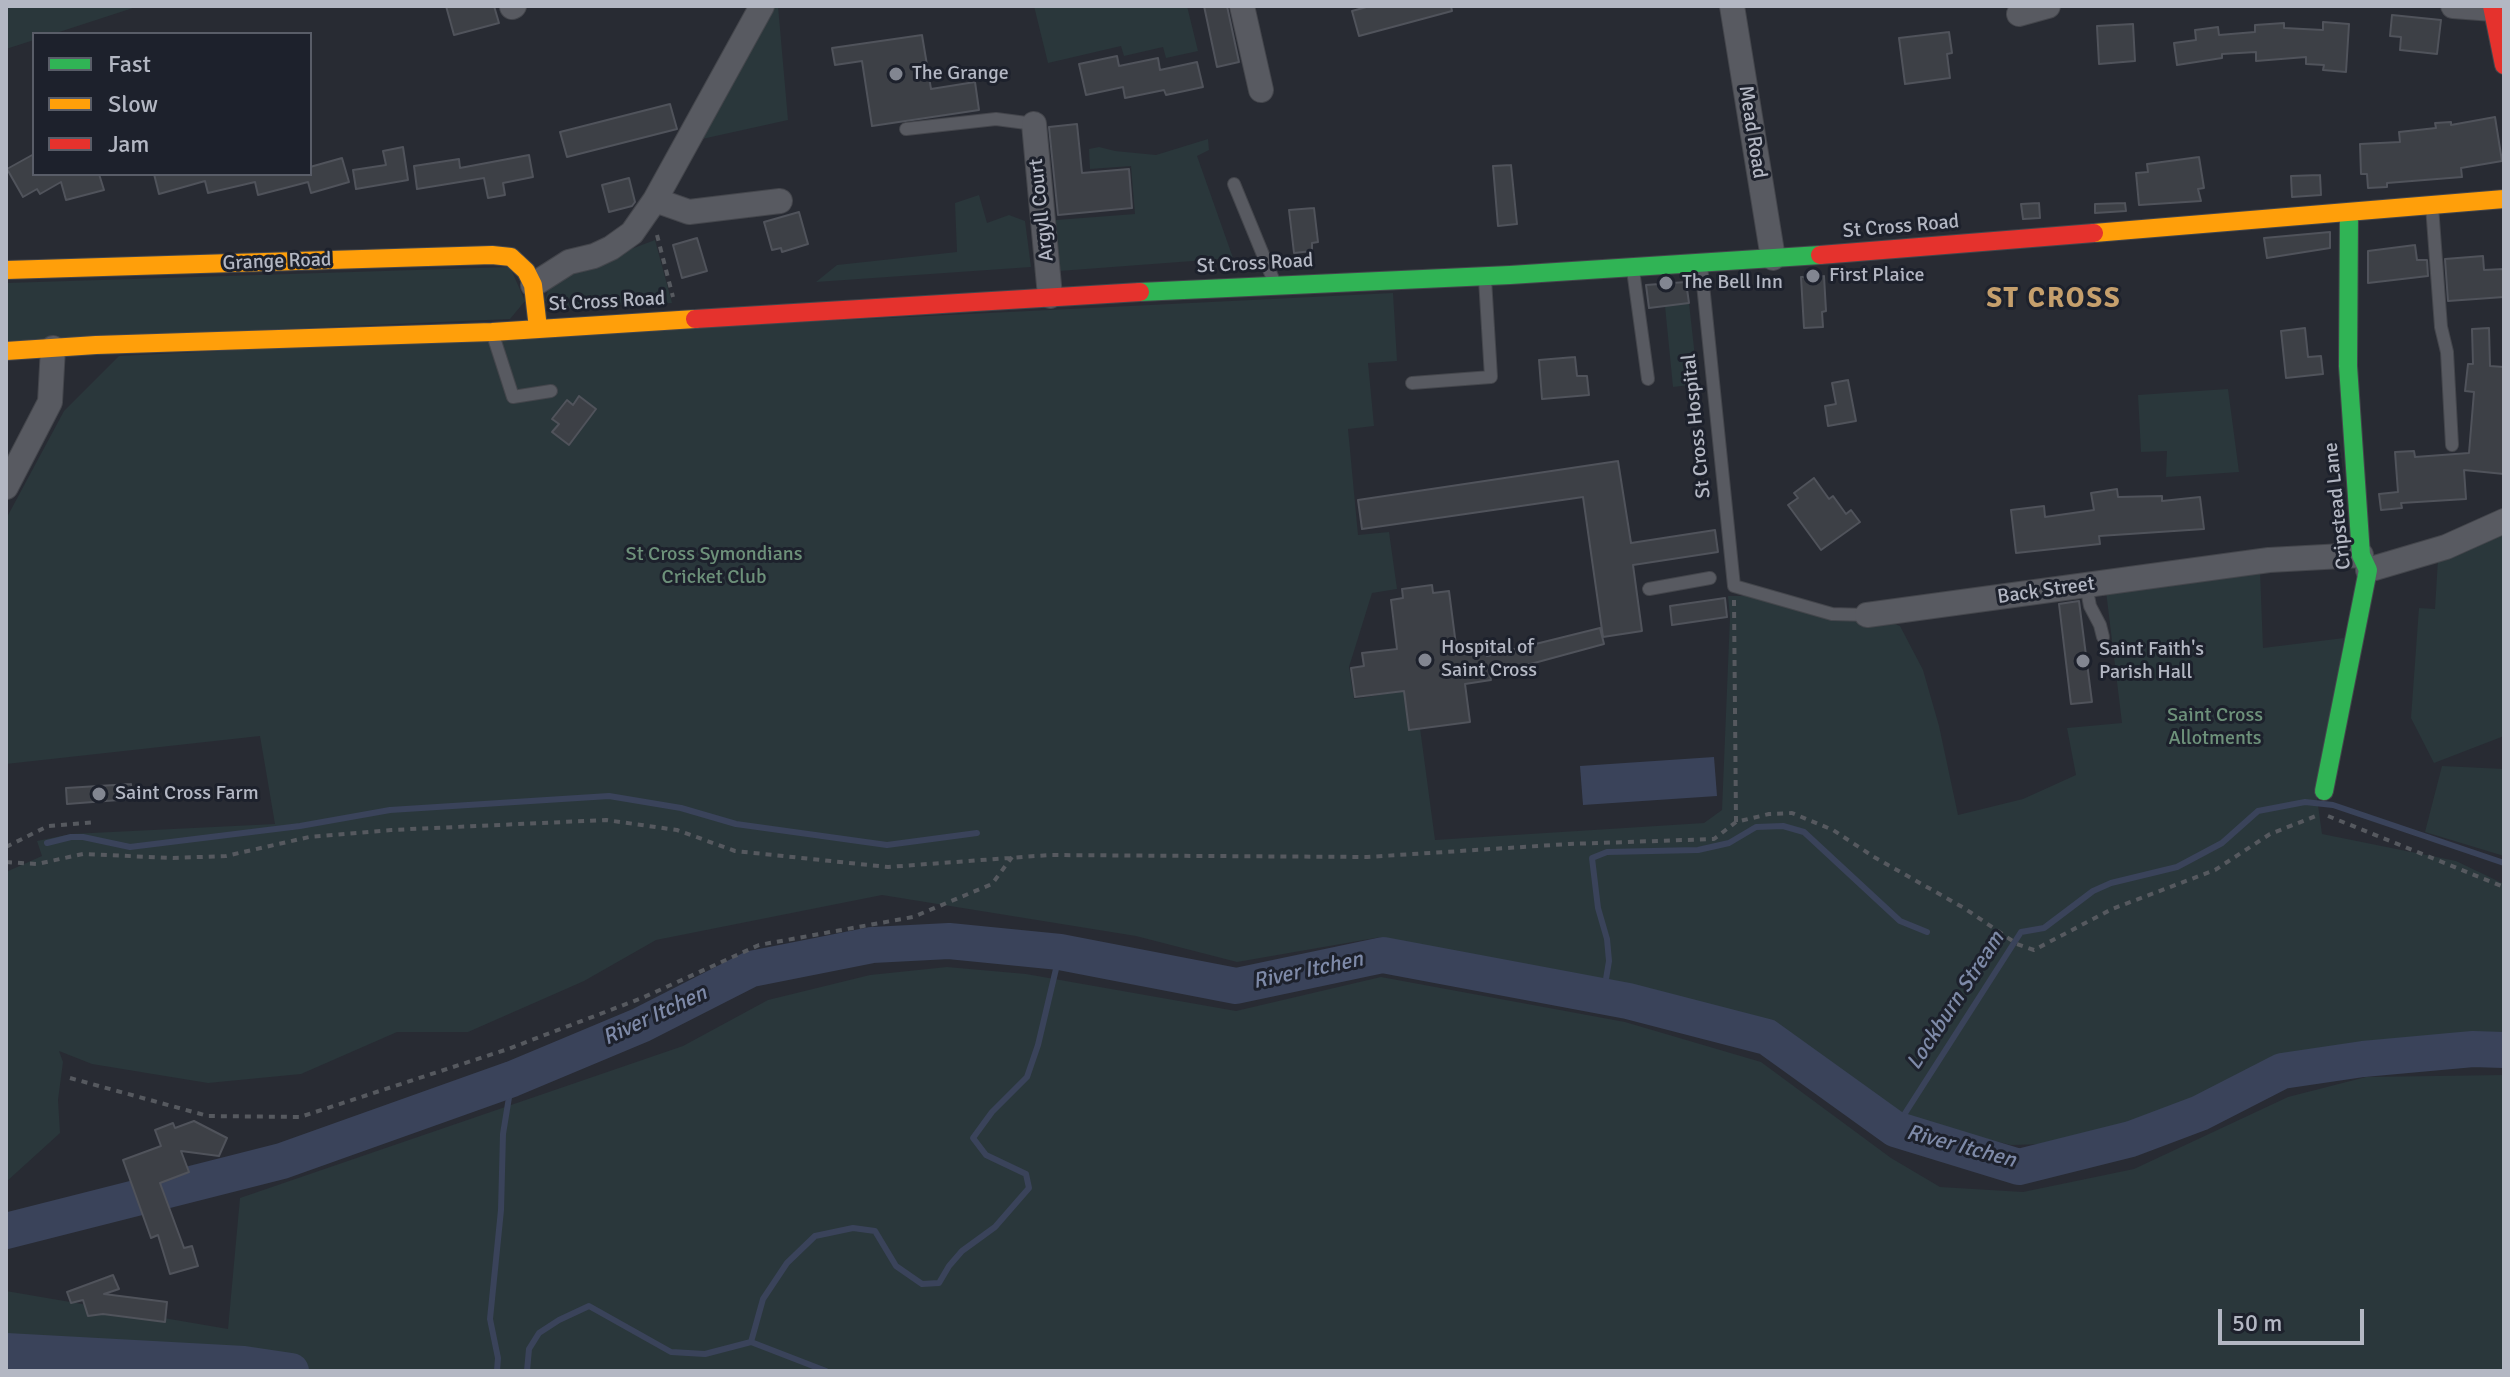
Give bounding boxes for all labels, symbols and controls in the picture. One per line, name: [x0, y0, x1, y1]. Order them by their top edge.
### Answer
legend: [32, 32, 312, 176]
text: Fast: [108, 49, 151, 79]
place label: The Grange: [912, 62, 1009, 86]
marker: The Grange: [887, 65, 905, 83]
street label: Mead Road: [1733, 84, 1771, 180]
text: Slow: [108, 89, 158, 119]
text: Jam: [108, 129, 149, 159]
street label: Argyll Court: [1025, 157, 1059, 263]
street label: St Cross Road: [1842, 210, 1960, 244]
street label: Grange Road: [222, 248, 332, 276]
street label: St Cross Road: [1196, 249, 1314, 279]
place label: First Plaice: [1829, 264, 1925, 288]
marker: First Plaice: [1804, 267, 1822, 285]
place label: The Bell Inn: [1682, 271, 1783, 295]
marker: The Bell Inn: [1657, 274, 1675, 292]
district label: ST CROSS: [1986, 283, 2122, 317]
street label: St Cross Road: [548, 287, 666, 317]
street label: St Cross Hospital: [1677, 352, 1717, 500]
street label: Cripstead Lane: [2319, 441, 2357, 571]
park label: St Cross Symondians Cricket Club: [626, 543, 802, 590]
street label: Back Street: [1996, 572, 2096, 610]
place label: Hospital of Saint Cross: [1441, 636, 1537, 683]
place label: Saint Faith's Parish Hall: [2099, 638, 2204, 685]
marker: Hospital of Saint Cross: [1416, 651, 1434, 669]
marker: Saint Faith's Parish Hall: [2074, 652, 2092, 670]
park label: Saint Cross Allotments: [2167, 704, 2263, 751]
place label: Saint Cross Farm: [115, 782, 259, 806]
marker: Saint Cross Farm: [90, 785, 108, 803]
water label: Lockburn Stream: [1901, 927, 2011, 1075]
water label: River Itchen: [1251, 946, 1365, 996]
water label: River Itchen: [599, 980, 711, 1052]
water label: River Itchen: [1904, 1120, 2018, 1174]
scale bar: [2222, 1293, 2368, 1343]
text: 50 m: [2232, 1308, 2282, 1338]

